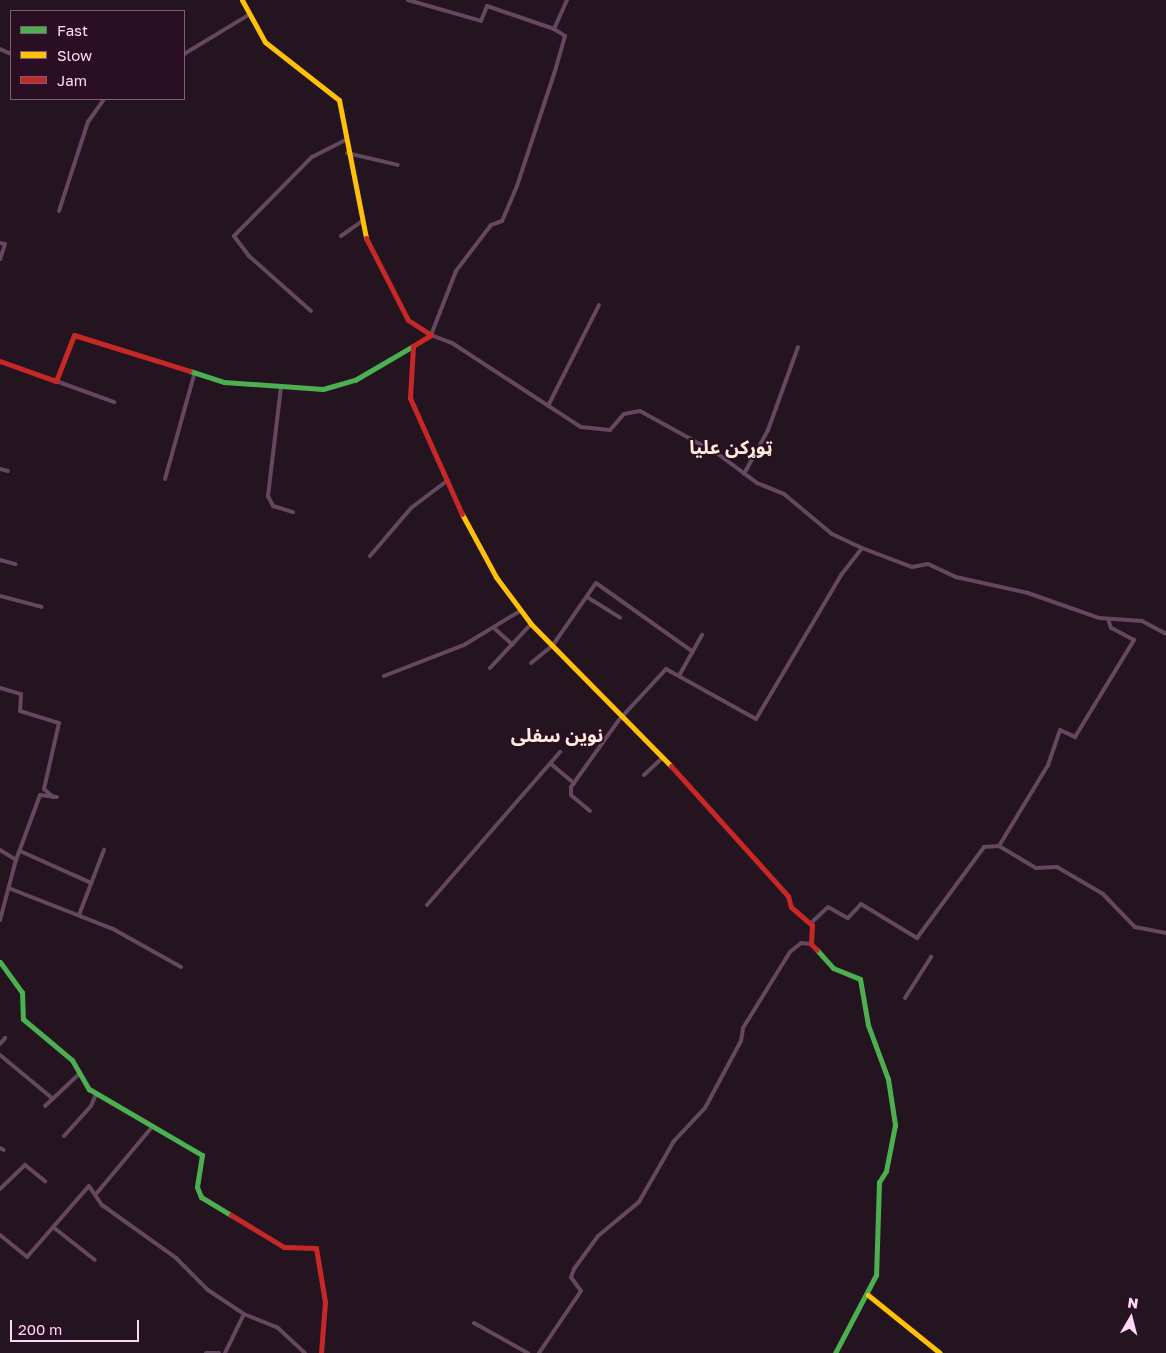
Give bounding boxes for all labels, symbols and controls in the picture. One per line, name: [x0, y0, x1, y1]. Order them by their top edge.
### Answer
legend: [10, 10, 185, 100]
text: Fast: [57, 21, 88, 39]
text: Slow: [57, 46, 92, 64]
text: Jam: [57, 71, 87, 89]
district label: ټوړکن علیا: [689, 436, 773, 458]
district label: نوین سفلى: [511, 724, 603, 746]
north arrow: [1106, 1293, 1156, 1343]
text: N: [1127, 1293, 1140, 1312]
scale bar: [12, 1310, 141, 1342]
text: 200 m: [18, 1320, 62, 1338]

